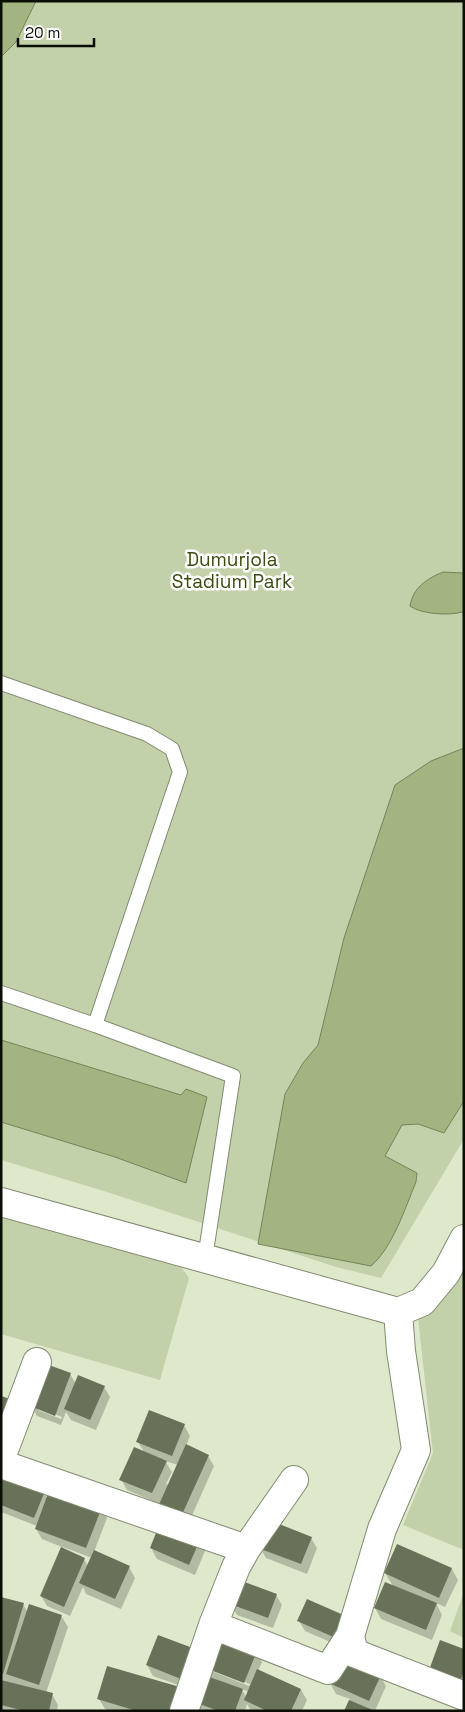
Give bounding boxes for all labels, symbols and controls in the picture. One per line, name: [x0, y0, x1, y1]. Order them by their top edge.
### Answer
scale bar: [18, 15, 94, 47]
text: 20 m: [25, 23, 60, 42]
park label: Dumurjola Stadium Park: [172, 547, 292, 594]

